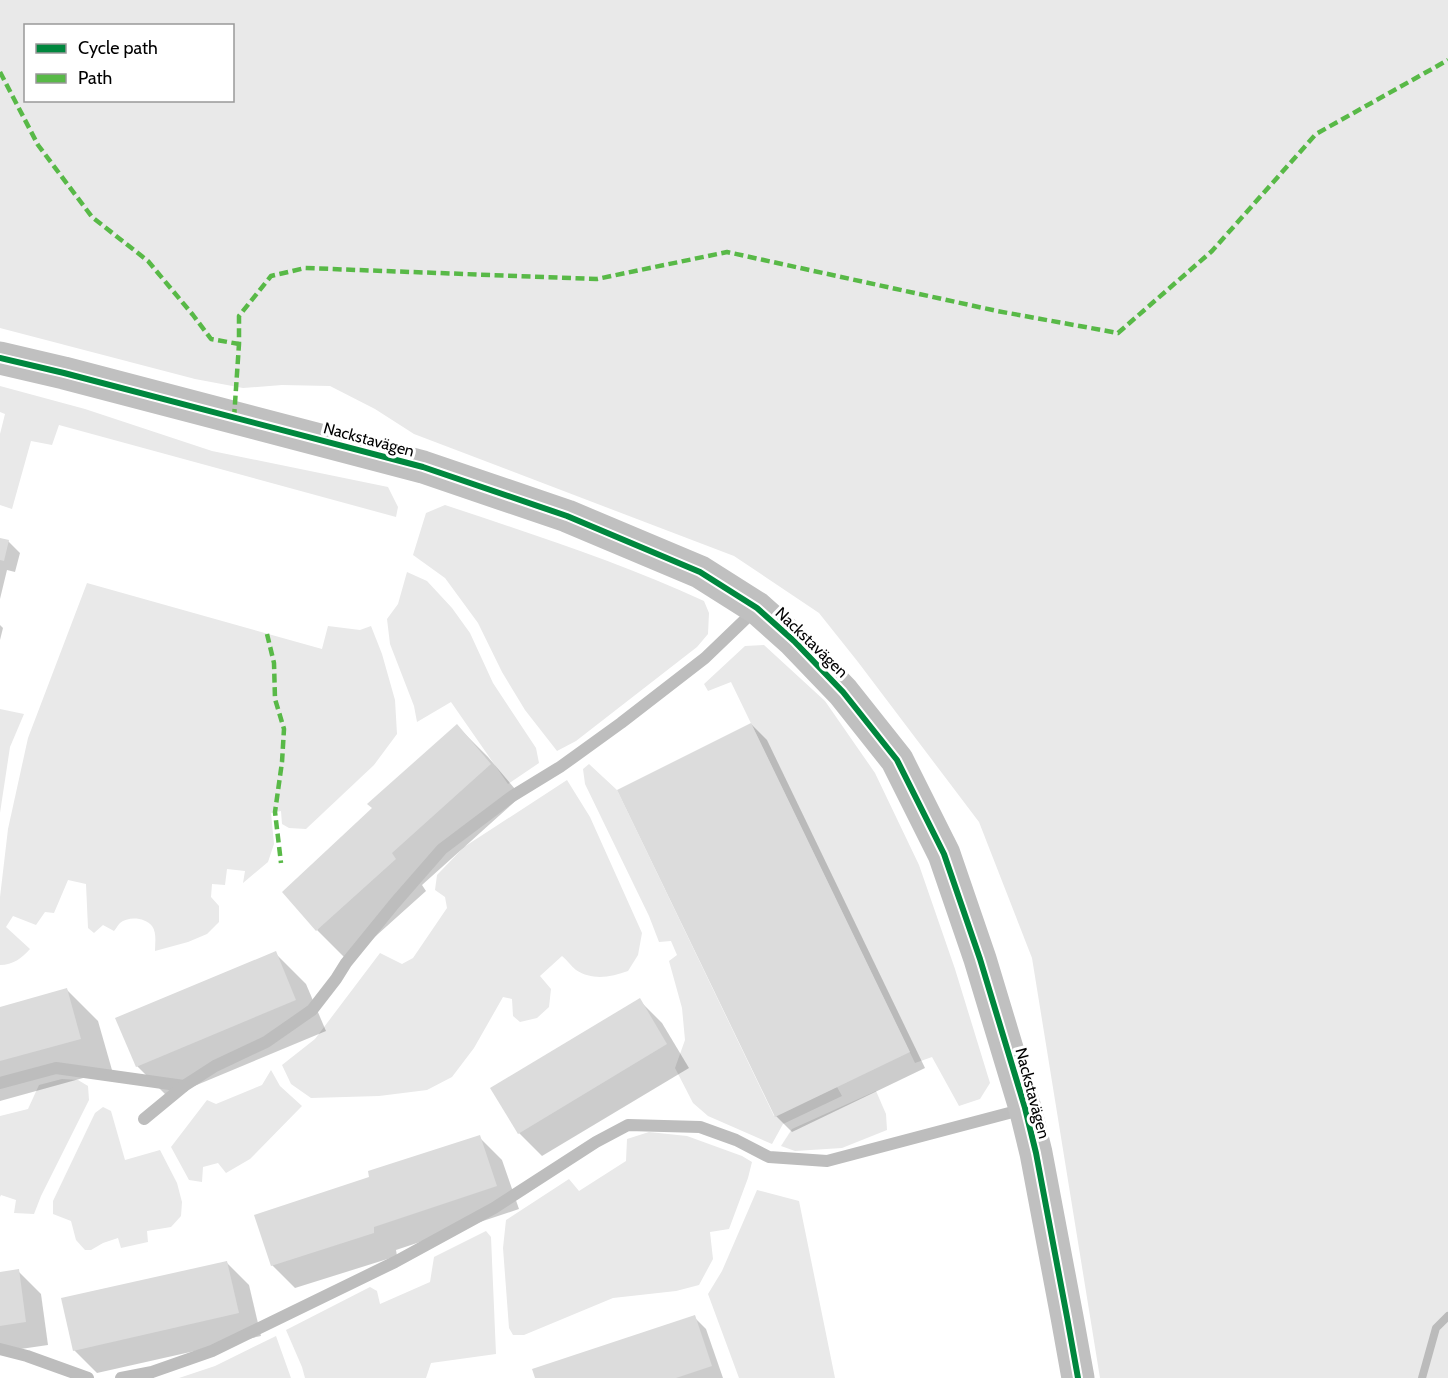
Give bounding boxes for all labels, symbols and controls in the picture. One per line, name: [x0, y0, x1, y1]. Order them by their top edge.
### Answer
legend: [24, 24, 234, 102]
text: Cycle path: [78, 37, 158, 59]
text: Path: [78, 67, 112, 89]
street label: Nackstavägen: [321, 418, 416, 461]
street label: Nackstavägen: [772, 603, 852, 682]
street label: Nackstavägen: [1011, 1046, 1054, 1141]

